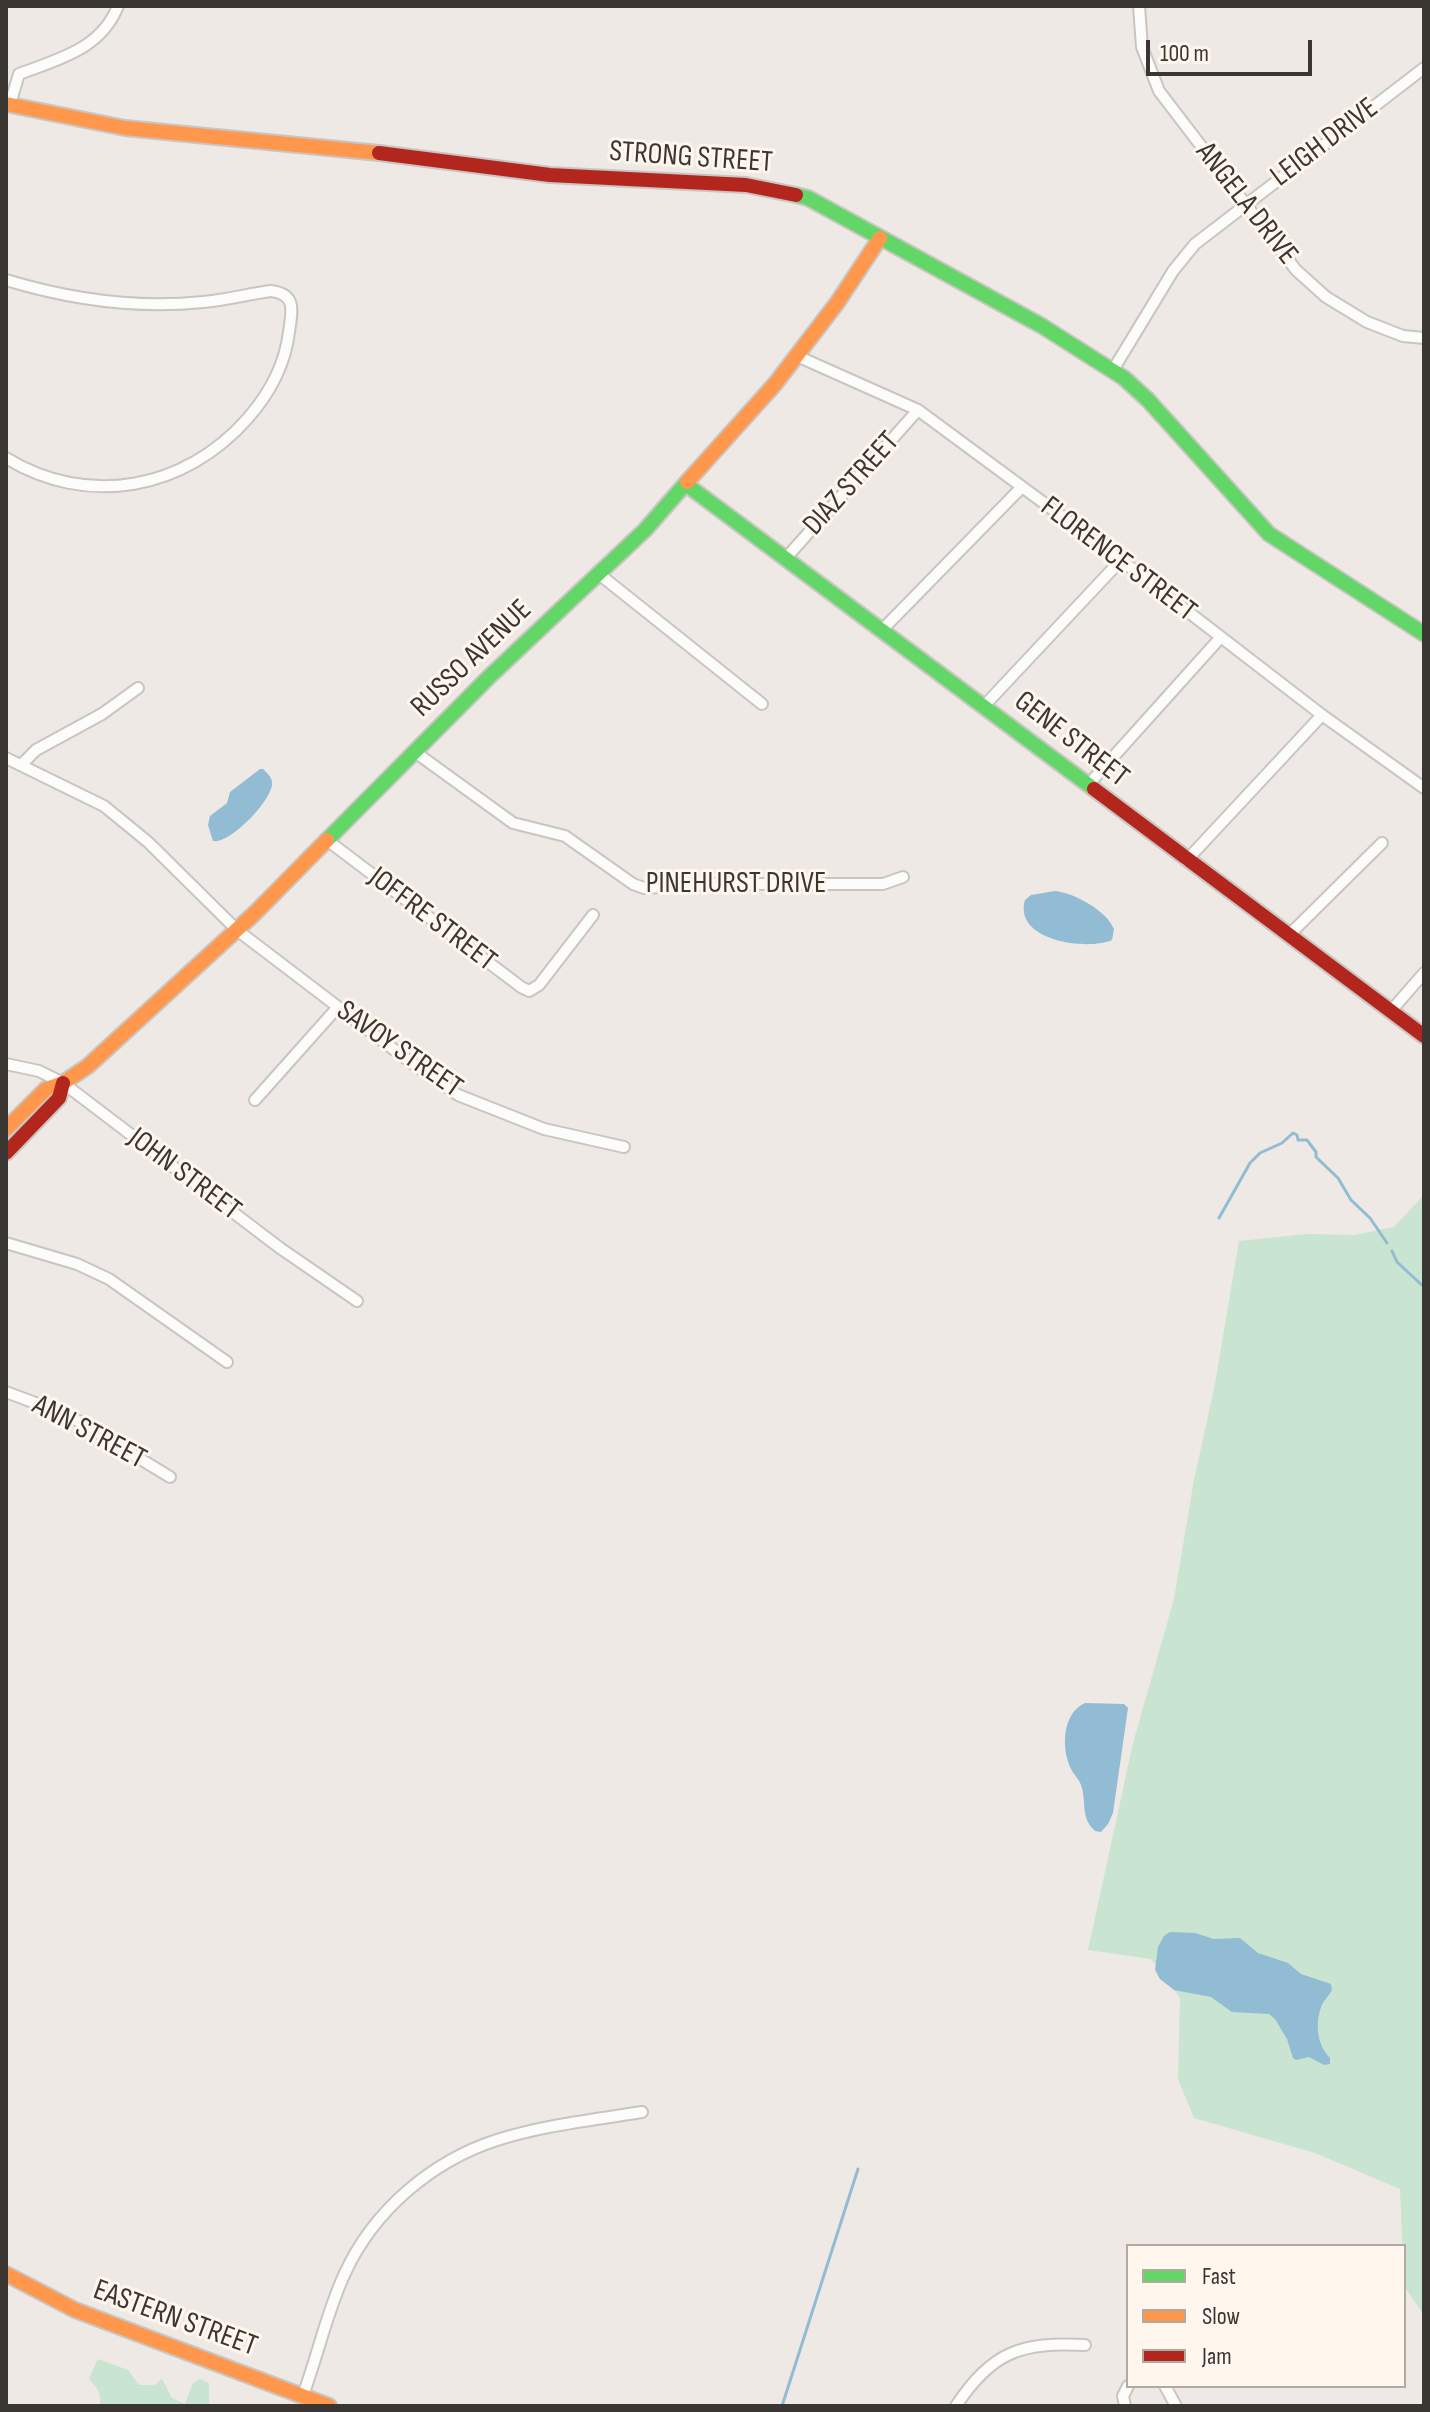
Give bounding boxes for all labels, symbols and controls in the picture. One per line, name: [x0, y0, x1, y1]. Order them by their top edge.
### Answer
scale bar: [1150, 24, 1316, 74]
text: 100 m: [1160, 39, 1209, 68]
street label: LEIGH DRIVE: [1264, 91, 1386, 195]
street label: STRONG STREET: [608, 134, 774, 182]
street label: ANGELA DRIVE: [1187, 136, 1305, 272]
street label: DIAZ STREET: [796, 425, 908, 543]
street label: FLORENCE STREET: [1033, 490, 1203, 630]
street label: RUSSO AVENUE: [404, 593, 540, 725]
street label: GENE STREET: [1007, 684, 1135, 796]
street label: JOFFRE STREET: [361, 860, 503, 980]
street label: PINEHURST DRIVE: [646, 866, 826, 902]
street label: SAVOY STREET: [329, 994, 469, 1106]
street label: JOHN STREET: [121, 1121, 247, 1229]
street label: ANN STREET: [26, 1388, 152, 1478]
legend: [1126, 2244, 1406, 2388]
text: Fast: [1202, 2262, 1236, 2291]
street label: EASTERN STREET: [88, 2273, 262, 2365]
text: Slow: [1202, 2302, 1240, 2331]
text: Jam: [1202, 2342, 1232, 2371]

